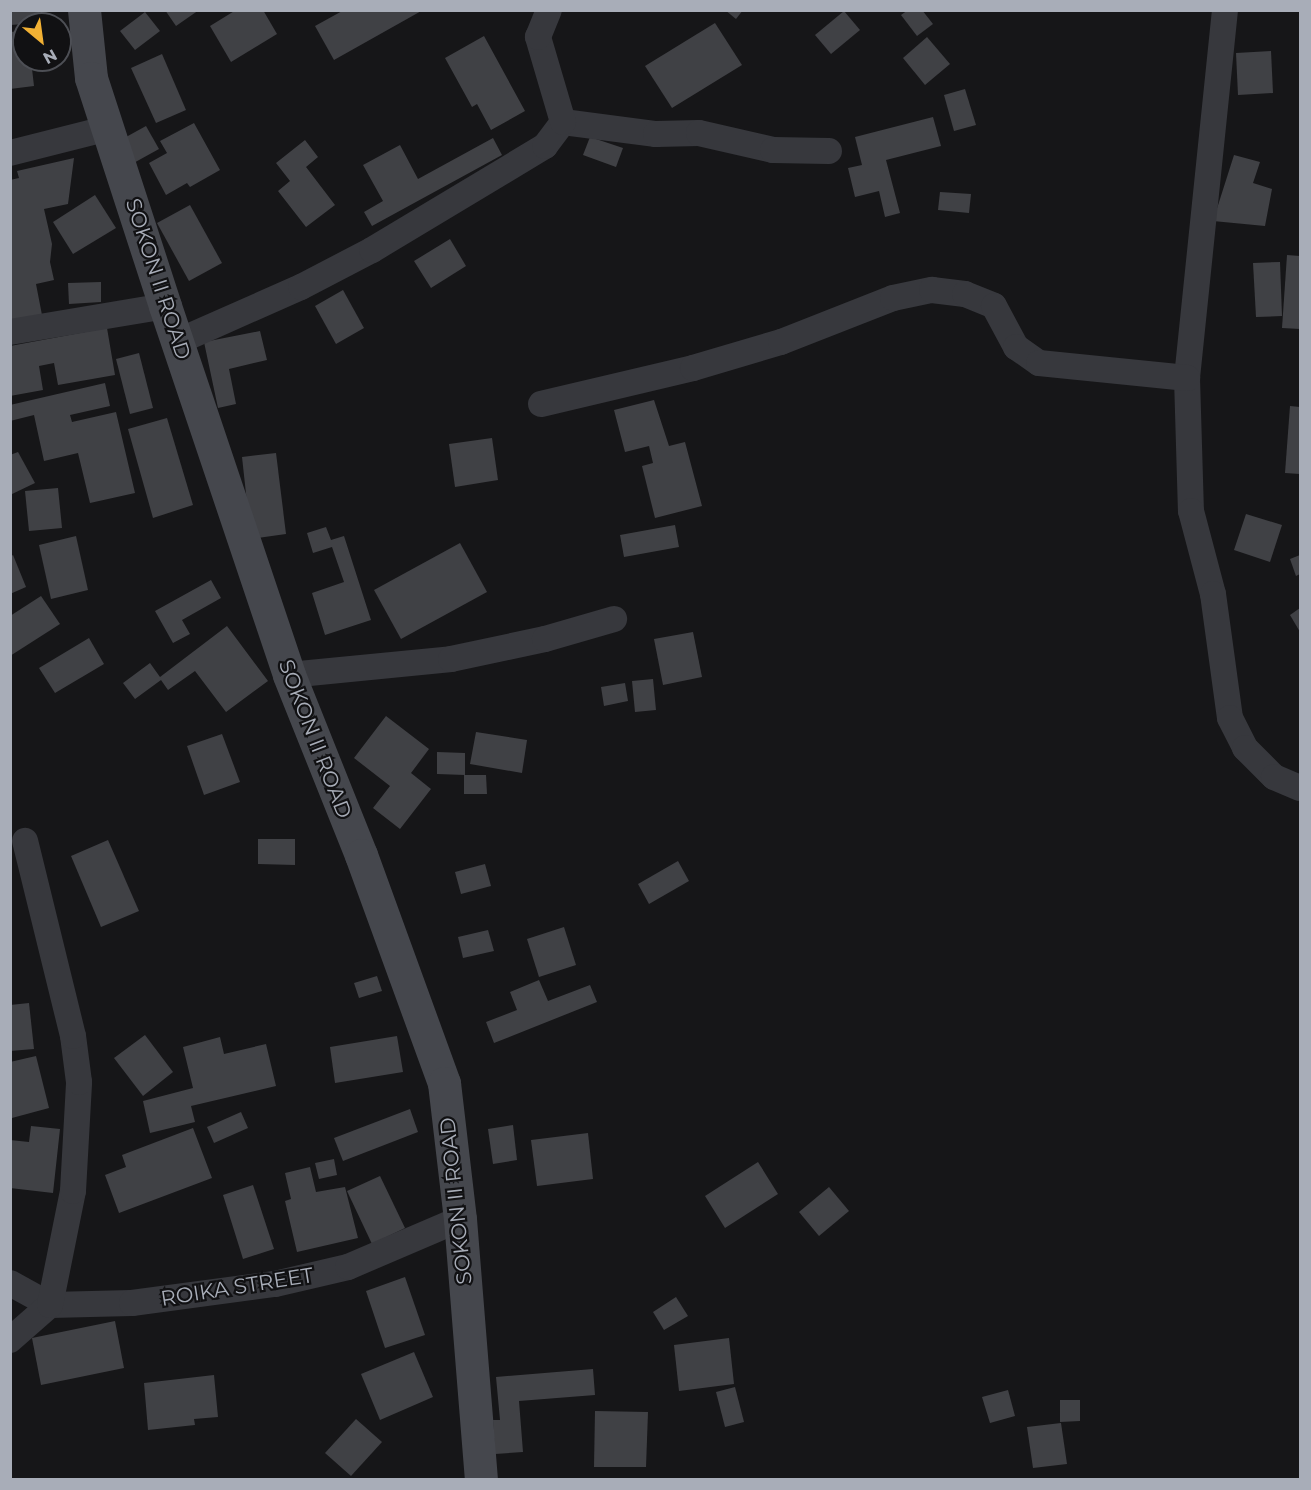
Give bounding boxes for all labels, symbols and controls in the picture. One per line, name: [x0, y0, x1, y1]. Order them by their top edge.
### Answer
north arrow: [12, 12, 72, 72]
text: N: [40, 45, 60, 68]
street label: SOKON II ROAD: [120, 195, 196, 363]
street label: SOKON II ROAD: [273, 656, 357, 822]
street label: SOKON II ROAD: [435, 1116, 477, 1286]
street label: ROIKA STREET: [159, 1262, 315, 1312]

